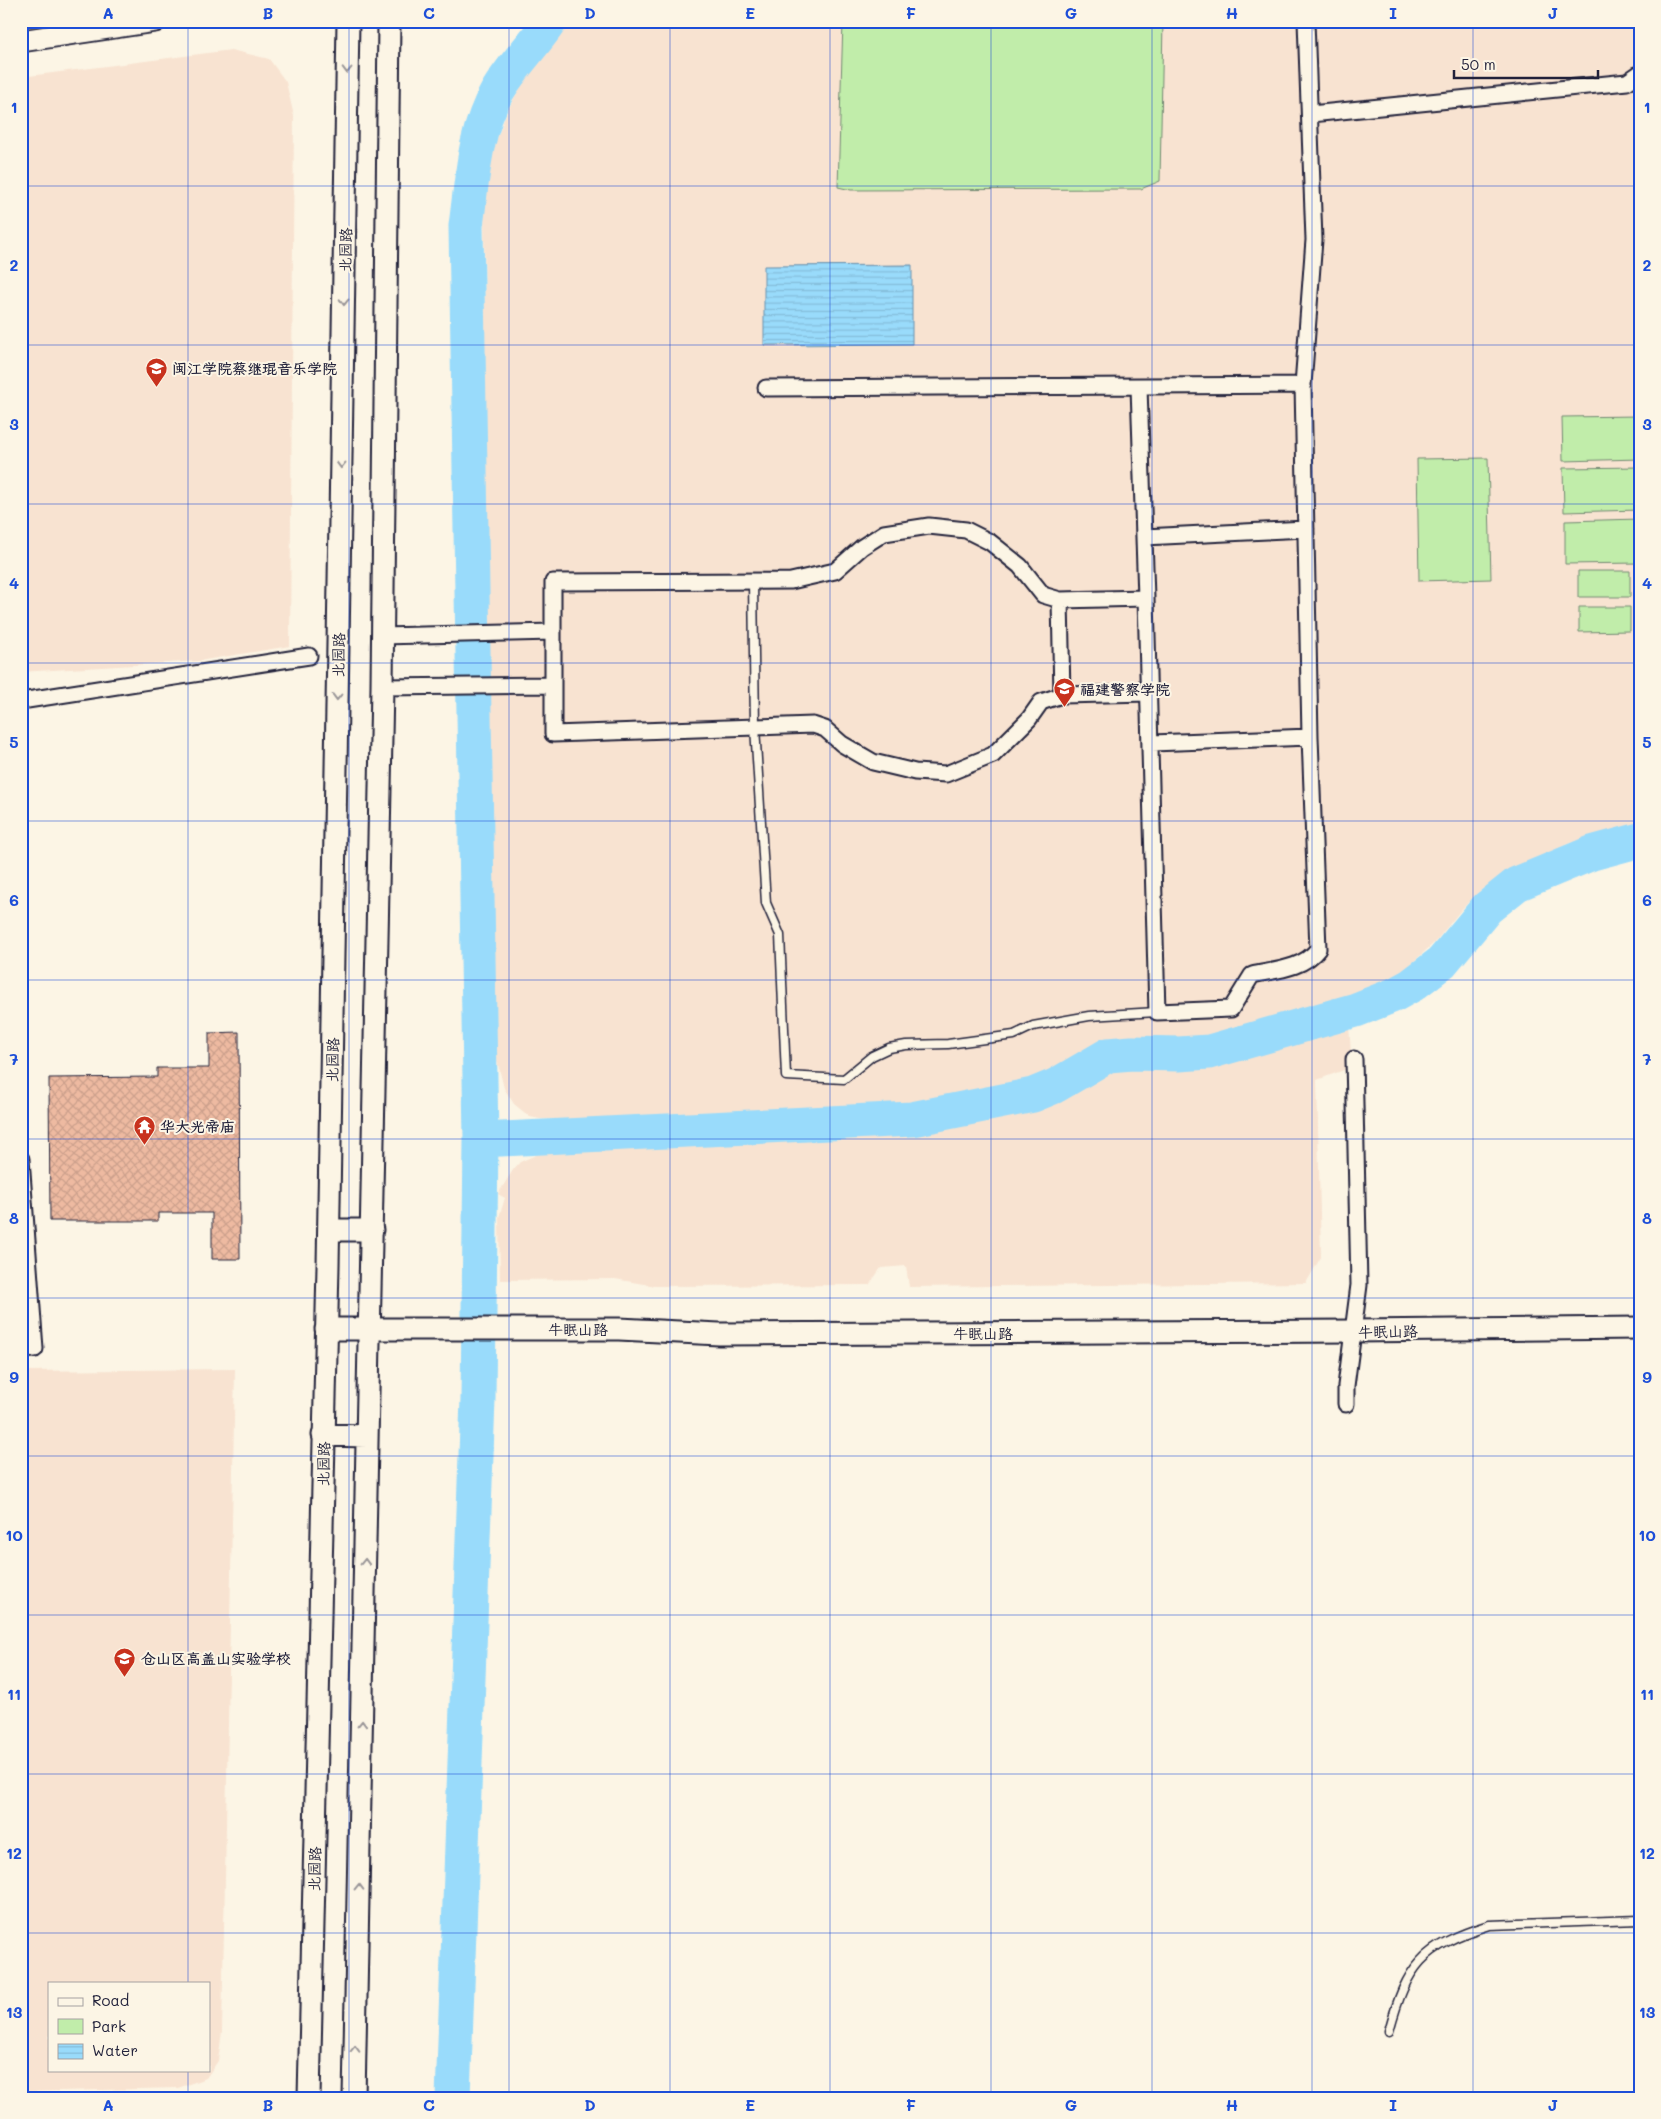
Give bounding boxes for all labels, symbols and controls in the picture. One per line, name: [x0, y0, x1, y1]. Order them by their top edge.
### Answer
text: A: [102, 2, 114, 23]
text: B: [263, 2, 273, 23]
text: C: [423, 2, 435, 23]
text: D: [584, 2, 596, 23]
text: E: [745, 2, 755, 23]
text: F: [906, 2, 916, 23]
text: G: [1065, 2, 1077, 23]
text: H: [1226, 2, 1238, 23]
text: I: [1389, 2, 1397, 23]
text: J: [1548, 2, 1558, 23]
scale bar: [1454, 48, 1597, 80]
text: 50 m: [1461, 54, 1496, 74]
one-way arrow: [342, 66, 353, 74]
text: 1: [10, 96, 18, 117]
text: 1: [1643, 96, 1651, 117]
street label: 北园路: [335, 227, 355, 273]
text: 2: [10, 254, 19, 275]
text: 2: [1643, 254, 1652, 275]
one-way arrow: [339, 299, 349, 307]
school or university icon: 闽江学院蔡继琨音乐学院: [144, 356, 168, 387]
place label: 闽江学院蔡继琨音乐学院: [172, 358, 337, 378]
text: 3: [9, 413, 19, 434]
text: 3: [1642, 413, 1652, 434]
one-way arrow: [336, 462, 346, 469]
text: 4: [9, 572, 19, 593]
text: 4: [1642, 572, 1652, 593]
street label: 北园路: [328, 632, 348, 678]
school or university icon: 福建警察学院: [1052, 677, 1076, 708]
place label: 福建警察学院: [1080, 679, 1170, 699]
one-way arrow: [332, 694, 343, 702]
text: 5: [9, 731, 19, 752]
text: 5: [1642, 731, 1652, 752]
text: 6: [9, 889, 19, 910]
text: 6: [1642, 889, 1652, 910]
street label: 北园路: [322, 1037, 342, 1083]
text: 7: [10, 1048, 19, 1069]
text: 7: [1643, 1048, 1652, 1069]
temple icon: 华大光帝庙: [132, 1114, 156, 1145]
place label: 华大光帝庙: [160, 1116, 235, 1136]
text: 8: [9, 1207, 19, 1228]
text: 8: [1642, 1207, 1652, 1228]
street label: 牛眠山路: [548, 1319, 608, 1339]
street label: 牛眠山路: [1358, 1320, 1418, 1342]
street label: 牛眠山路: [953, 1323, 1013, 1343]
text: 9: [9, 1366, 19, 1387]
text: 9: [1642, 1366, 1652, 1387]
street label: 北园路: [313, 1441, 333, 1487]
text: 10: [5, 1524, 23, 1545]
text: 10: [1638, 1524, 1656, 1545]
one-way arrow: [360, 1557, 370, 1565]
school or university icon: 仓山区高盖山实验学校: [113, 1646, 137, 1677]
place label: 仓山区高盖山实验学校: [141, 1648, 291, 1668]
text: 11: [7, 1683, 21, 1704]
text: 11: [1640, 1683, 1654, 1704]
one-way arrow: [357, 1720, 367, 1728]
text: 12: [6, 1842, 22, 1863]
text: 12: [1639, 1842, 1655, 1863]
street label: 北园路: [304, 1846, 324, 1892]
one-way arrow: [353, 1882, 364, 1890]
legend: [48, 1982, 210, 2072]
text: Road: [92, 1990, 129, 2010]
text: 13: [6, 2001, 23, 2022]
text: 13: [1639, 2001, 1656, 2022]
text: Park: [92, 2016, 126, 2036]
text: Water: [92, 2040, 138, 2060]
one-way arrow: [350, 2045, 361, 2053]
text: A: [102, 2094, 114, 2115]
text: B: [263, 2094, 273, 2115]
text: C: [423, 2094, 435, 2115]
text: D: [584, 2094, 596, 2115]
text: E: [745, 2094, 755, 2115]
text: F: [906, 2094, 916, 2115]
text: G: [1065, 2094, 1077, 2115]
text: H: [1226, 2094, 1238, 2115]
text: I: [1389, 2094, 1397, 2115]
text: J: [1548, 2094, 1558, 2115]

